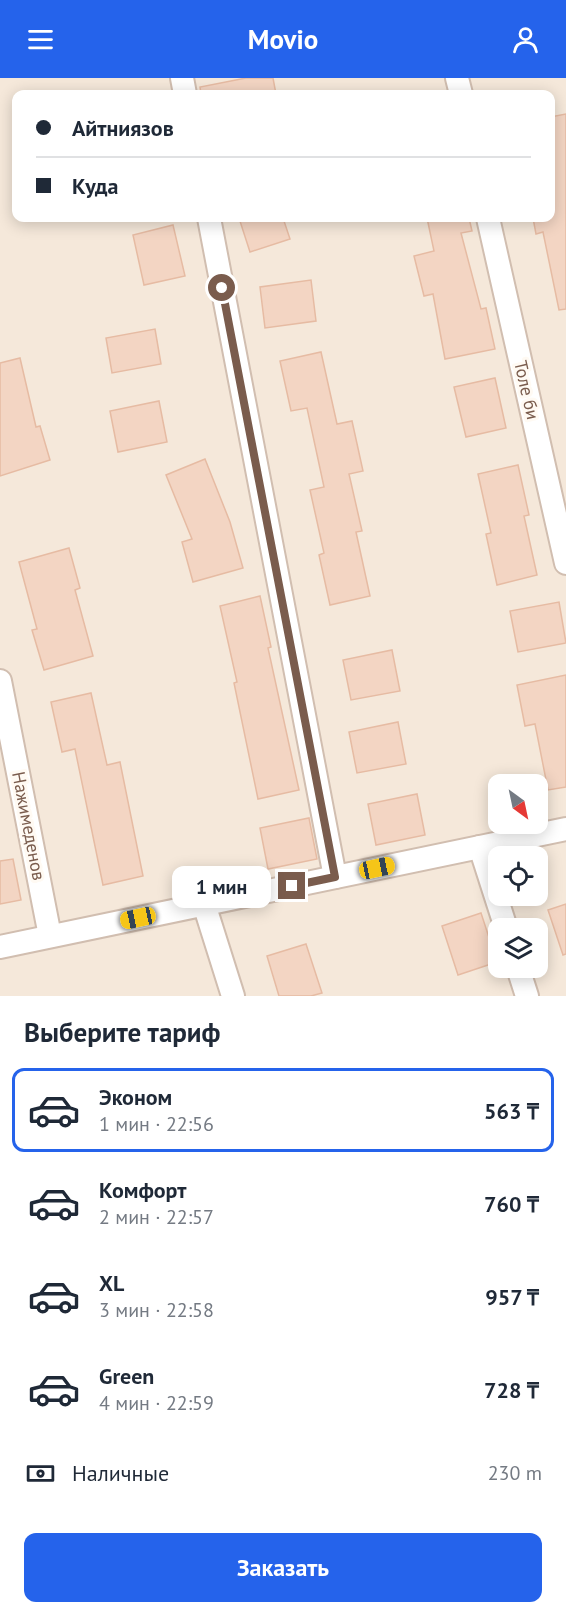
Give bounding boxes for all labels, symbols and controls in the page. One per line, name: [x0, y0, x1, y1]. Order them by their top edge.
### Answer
text: Movio: [248, 22, 318, 56]
icon: menu: [24, 23, 57, 56]
icon: person: [509, 23, 542, 56]
text: Айтниязов: [72, 114, 174, 142]
text: Куда: [72, 172, 119, 200]
route start: [208, 274, 235, 301]
street label: Толе би: [509, 358, 545, 422]
street label: Нажимеденов: [7, 770, 51, 882]
north arrow: [488, 774, 548, 834]
map controls: [488, 774, 548, 978]
button: locate: [488, 846, 548, 906]
car: [358, 855, 396, 881]
callout: 1 мин: [172, 865, 271, 907]
route end: [278, 872, 305, 899]
text: 1 мин: [196, 874, 247, 900]
car: [119, 905, 157, 931]
button: layers: [488, 918, 548, 978]
text: Выберите тариф: [24, 1015, 220, 1049]
icon: car: [27, 1083, 81, 1137]
text: Эконом: [99, 1083, 172, 1111]
text: 563 ₸: [484, 1097, 539, 1125]
text: 1 мин · 22:56: [99, 1111, 214, 1137]
icon: car: [27, 1176, 81, 1230]
text: Комфорт: [99, 1176, 187, 1204]
text: 760 ₸: [484, 1190, 539, 1218]
text: 2 мин · 22:57: [99, 1204, 214, 1230]
icon: car: [27, 1269, 81, 1323]
text: XL: [99, 1269, 124, 1297]
text: 957 ₸: [485, 1283, 539, 1311]
text: 3 мин · 22:58: [99, 1297, 214, 1323]
icon: car: [27, 1362, 81, 1416]
text: Green: [99, 1362, 154, 1390]
text: 728 ₸: [484, 1376, 539, 1404]
text: 4 мин · 22:59: [99, 1390, 214, 1416]
icon: cash: [24, 1457, 57, 1490]
text: Наличные: [72, 1459, 169, 1487]
text: 230 m: [488, 1460, 542, 1486]
button: Заказать: [24, 1533, 542, 1602]

